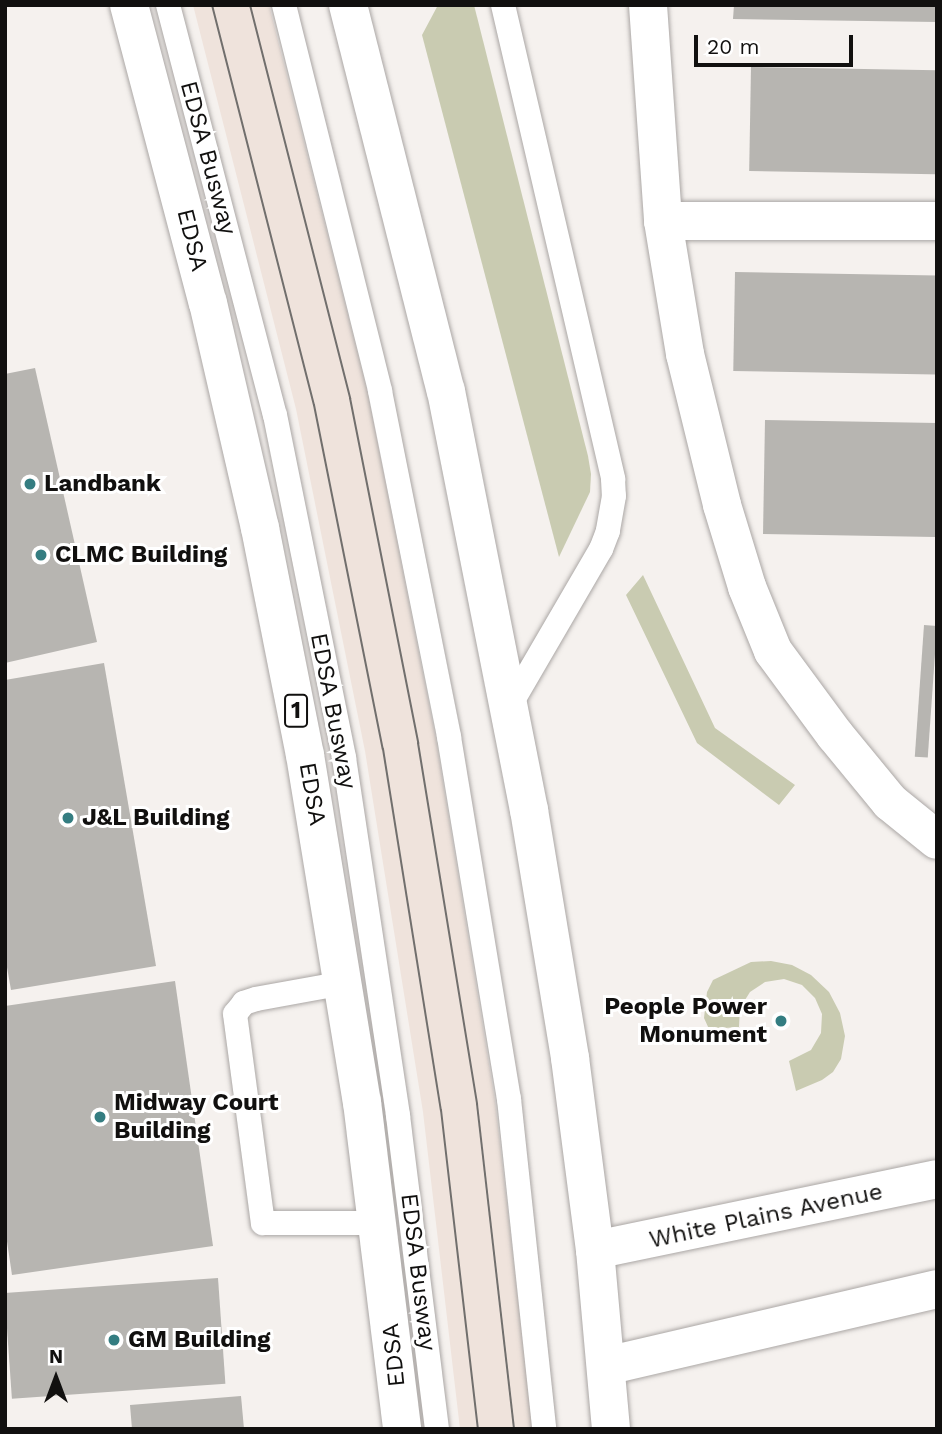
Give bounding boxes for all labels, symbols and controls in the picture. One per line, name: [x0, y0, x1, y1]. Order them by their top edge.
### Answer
scale bar: [697, 21, 856, 65]
text: 20 m: [707, 34, 759, 59]
street label: EDSA Busway: [173, 77, 243, 239]
street label: EDSA: [170, 206, 214, 274]
place label: Landbank: [44, 470, 161, 498]
marker: Landbank: [22, 476, 38, 492]
place label: CLMC Building: [55, 541, 227, 569]
marker: CLMC Building: [33, 547, 49, 563]
street label: EDSA Busway: [304, 630, 362, 792]
road number: 1: [284, 692, 308, 730]
street label: EDSA: [292, 760, 332, 828]
place label: J&L Building: [82, 804, 230, 832]
marker: J&L Building: [60, 810, 76, 826]
place label: People Power Monument: [604, 993, 767, 1049]
marker: People Power Monument: [773, 1013, 789, 1029]
place label: Midway Court Building: [114, 1089, 279, 1145]
marker: Midway Court Building: [92, 1109, 108, 1125]
street label: White Plains Avenue: [646, 1177, 886, 1255]
street label: EDSA Busway: [394, 1191, 442, 1353]
street label: EDSA: [376, 1322, 412, 1388]
place label: GM Building: [128, 1326, 271, 1354]
marker: GM Building: [106, 1332, 122, 1348]
north arrow: [21, 1343, 91, 1413]
text: N: [49, 1345, 63, 1368]

